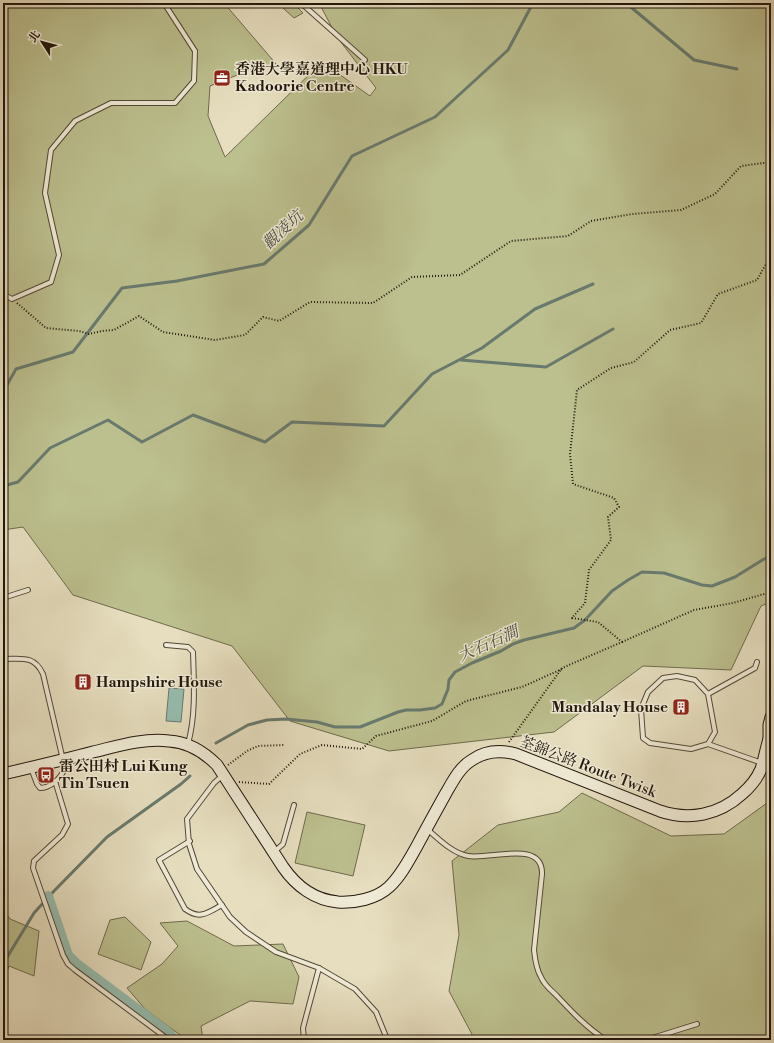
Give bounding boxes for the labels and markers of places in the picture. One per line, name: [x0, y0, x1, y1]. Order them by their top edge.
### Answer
place label: 香港大學嘉道理中心 HKU Kadoorie Centre: [235, 60, 408, 96]
office icon: 香港大學嘉道理中心 HKU Kadoorie Centre: [212, 68, 232, 88]
building icon: Hampshire House: [73, 672, 93, 692]
place label: Hampshire House: [96, 673, 223, 692]
building icon: Mandalay House: [671, 697, 691, 717]
place label: Mandalay House: [551, 698, 668, 717]
place label: 雷公田村 Lui Kung Tin Tsuen: [59, 757, 188, 793]
bus stop icon: 雷公田村 Lui Kung Tin Tsuen: [36, 765, 56, 785]

